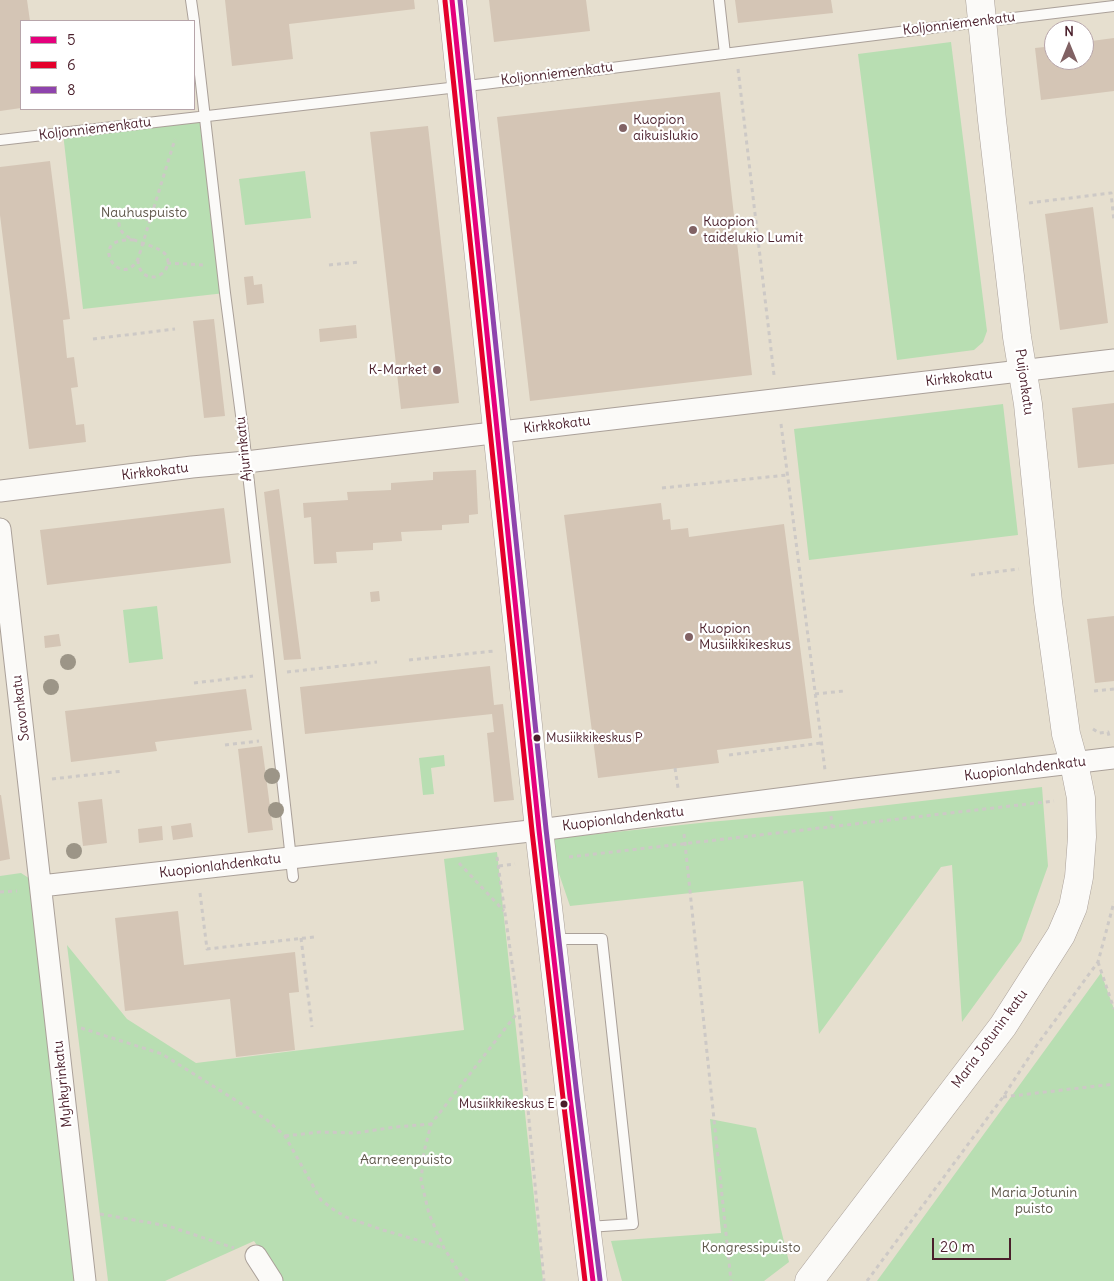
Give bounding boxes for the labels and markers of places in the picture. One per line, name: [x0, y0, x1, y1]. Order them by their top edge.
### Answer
place label: Kuopion aikuislukio: [633, 112, 698, 144]
marker: Kuopion aikuislukio: [617, 122, 629, 134]
place label: Kuopion taidelukio Lumit: [703, 214, 803, 246]
marker: Kuopion taidelukio Lumit: [687, 224, 699, 236]
place label: K-Market: [368, 362, 427, 378]
marker: K-Market: [431, 364, 443, 376]
place label: Kuopion Musiikkikeskus: [699, 621, 791, 654]
marker: Kuopion Musiikkikeskus: [683, 631, 695, 643]
place label: Musiikkikeskus P: [546, 730, 642, 746]
marker: Musiikkikeskus P: [532, 733, 542, 743]
place label: Musiikkikeskus E: [459, 1096, 555, 1112]
marker: Musiikkikeskus E: [559, 1099, 569, 1109]

